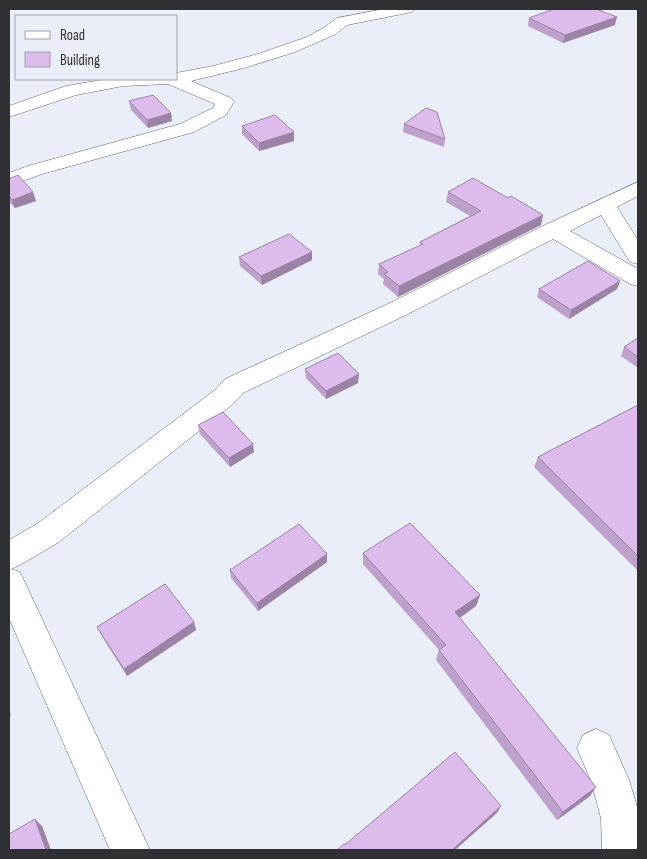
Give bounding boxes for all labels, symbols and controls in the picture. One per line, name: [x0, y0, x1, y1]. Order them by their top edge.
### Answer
legend: [15, 15, 178, 80]
text: Road: [60, 26, 85, 45]
text: Building: [60, 51, 100, 70]

